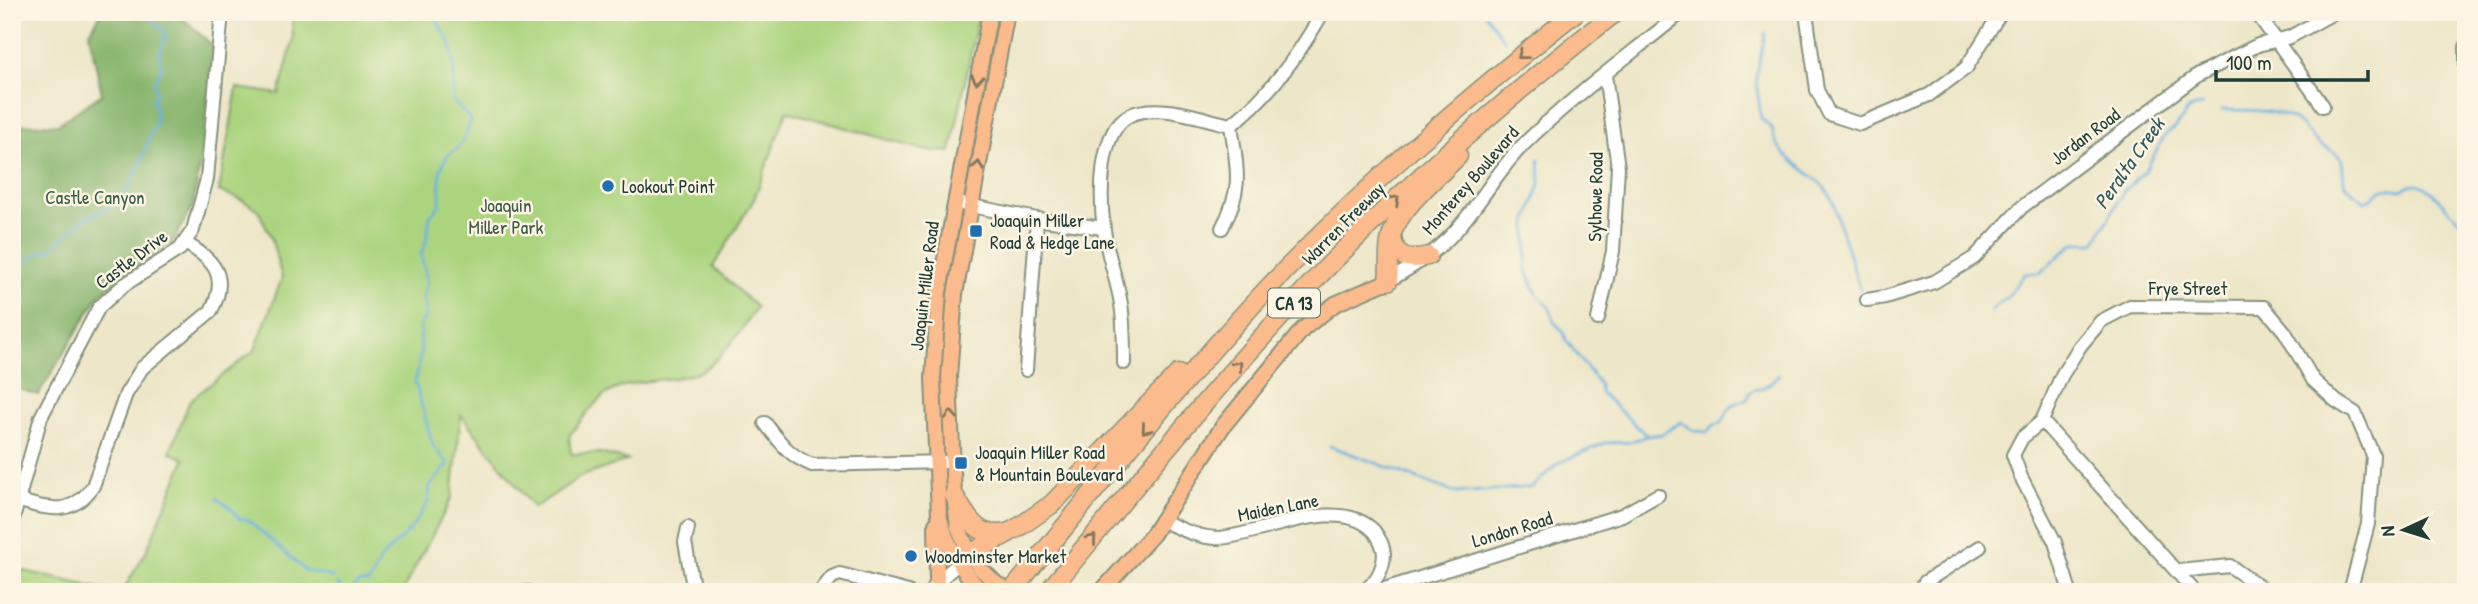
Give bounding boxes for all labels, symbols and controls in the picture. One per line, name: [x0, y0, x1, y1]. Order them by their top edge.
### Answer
scale bar: [2216, 38, 2368, 82]
one-way arrow: [1518, 46, 1530, 59]
text: 100 m: [2226, 48, 2272, 77]
one-way arrow: [970, 73, 985, 85]
street label: Jordan Road: [2045, 101, 2126, 171]
water label: Peralta Creek: [2087, 110, 2172, 215]
street label: Monterey Boulevard: [1416, 120, 1525, 240]
street label: Sylhowe Road: [1581, 152, 1609, 242]
one-way arrow: [970, 160, 985, 171]
place label: Lookout Point: [622, 173, 715, 199]
street label: Warren Freeway: [1296, 176, 1390, 270]
marker: Lookout Point: [600, 178, 616, 194]
park label: Castle Canyon: [45, 184, 145, 210]
park label: Joaquin Miller Park: [469, 192, 544, 240]
one-way arrow: [1387, 196, 1400, 209]
place label: Joaquin Miller Road & Hedge Lane: [990, 207, 1115, 255]
street label: Joaquin Miller Road: [903, 219, 945, 352]
street label: Castle Drive: [89, 223, 173, 295]
marker: Joaquin Miller Road & Hedge Lane: [968, 223, 984, 239]
street label: Frye Street: [2148, 275, 2228, 301]
road number: CA 13: [1268, 288, 1320, 318]
one-way arrow: [1230, 360, 1242, 373]
one-way arrow: [944, 410, 959, 421]
one-way arrow: [1142, 421, 1154, 434]
place label: Joaquin Miller Road & Mountain Boulevard: [975, 439, 1124, 487]
marker: Joaquin Miller Road & Mountain Boulevard: [953, 455, 969, 471]
street label: Maiden Lane: [1235, 486, 1321, 528]
north arrow: [2370, 496, 2440, 566]
street label: London Road: [1469, 504, 1556, 553]
text: N: [2374, 525, 2400, 537]
one-way arrow: [1084, 535, 1096, 548]
place label: Woodminster Market: [925, 543, 1067, 569]
marker: Woodminster Market: [903, 548, 919, 564]

